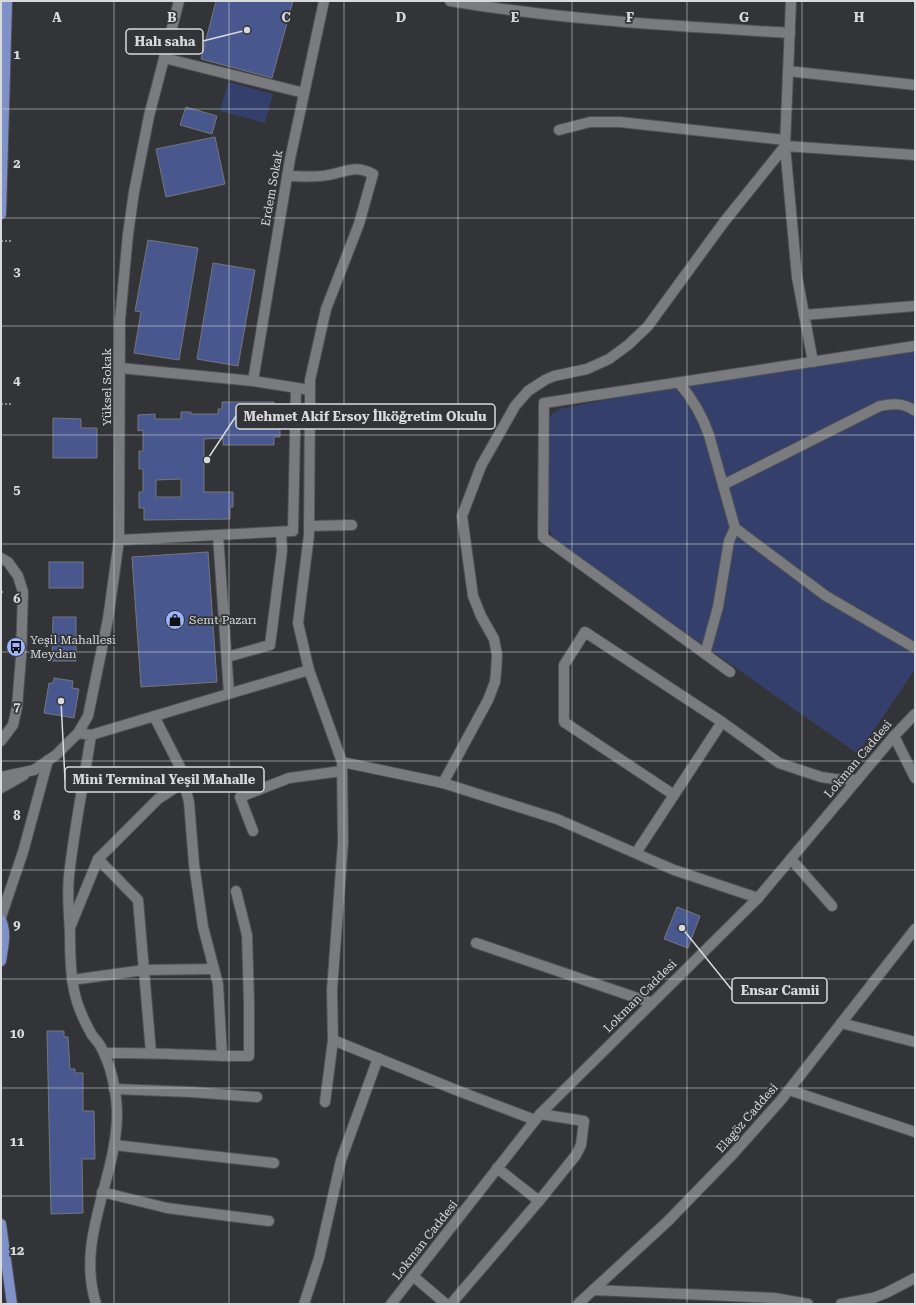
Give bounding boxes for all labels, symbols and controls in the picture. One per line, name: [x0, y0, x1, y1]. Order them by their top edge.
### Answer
text: A: [52, 10, 62, 25]
text: B: [167, 10, 177, 25]
text: C: [281, 10, 291, 25]
text: D: [396, 10, 406, 25]
text: E: [511, 10, 519, 25]
text: F: [626, 10, 634, 25]
text: G: [739, 10, 749, 25]
text: H: [854, 10, 865, 25]
callout: Halı saha: [126, 29, 203, 54]
text: Halı saha: [135, 34, 196, 49]
text: 1: [13, 47, 21, 62]
street label: Erdem Sokak: [258, 148, 286, 227]
text: 2: [13, 156, 21, 171]
text: 3: [13, 264, 21, 279]
street label: Yüksel Sokak: [100, 348, 114, 426]
text: 4: [13, 373, 21, 388]
callout: Mehmet Akif Ersoy İlköğretim Okulu: [236, 404, 495, 429]
text: Mehmet Akif Ersoy İlköğretim Okulu: [243, 408, 487, 424]
text: 5: [13, 482, 21, 497]
text: 6: [13, 591, 21, 606]
shop icon: Semt Pazarı: [164, 609, 186, 631]
place label: Semt Pazarı: [189, 613, 257, 627]
place label: Yeşil Mahallesi Meydan: [30, 633, 116, 661]
bus stop icon: Yeşil Mahallesi Meydan: [5, 636, 27, 658]
text: 7: [13, 699, 21, 714]
street label: Lokman Caddesi: [821, 717, 895, 801]
callout: Mini Terminal Yeşil Mahalle: [65, 767, 264, 792]
text: Mini Terminal Yeşil Mahalle: [73, 772, 256, 787]
text: 8: [13, 808, 21, 823]
text: 9: [13, 917, 21, 932]
street label: Lokman Caddesi: [601, 957, 679, 1035]
callout: Ensar Camii: [732, 978, 827, 1003]
text: Ensar Camii: [741, 983, 820, 998]
text: 10: [10, 1026, 24, 1041]
street label: Elagöz Caddesi: [713, 1080, 781, 1155]
text: 11: [10, 1134, 24, 1149]
street label: Lokman Caddesi: [390, 1197, 461, 1283]
text: 12: [10, 1243, 24, 1258]

